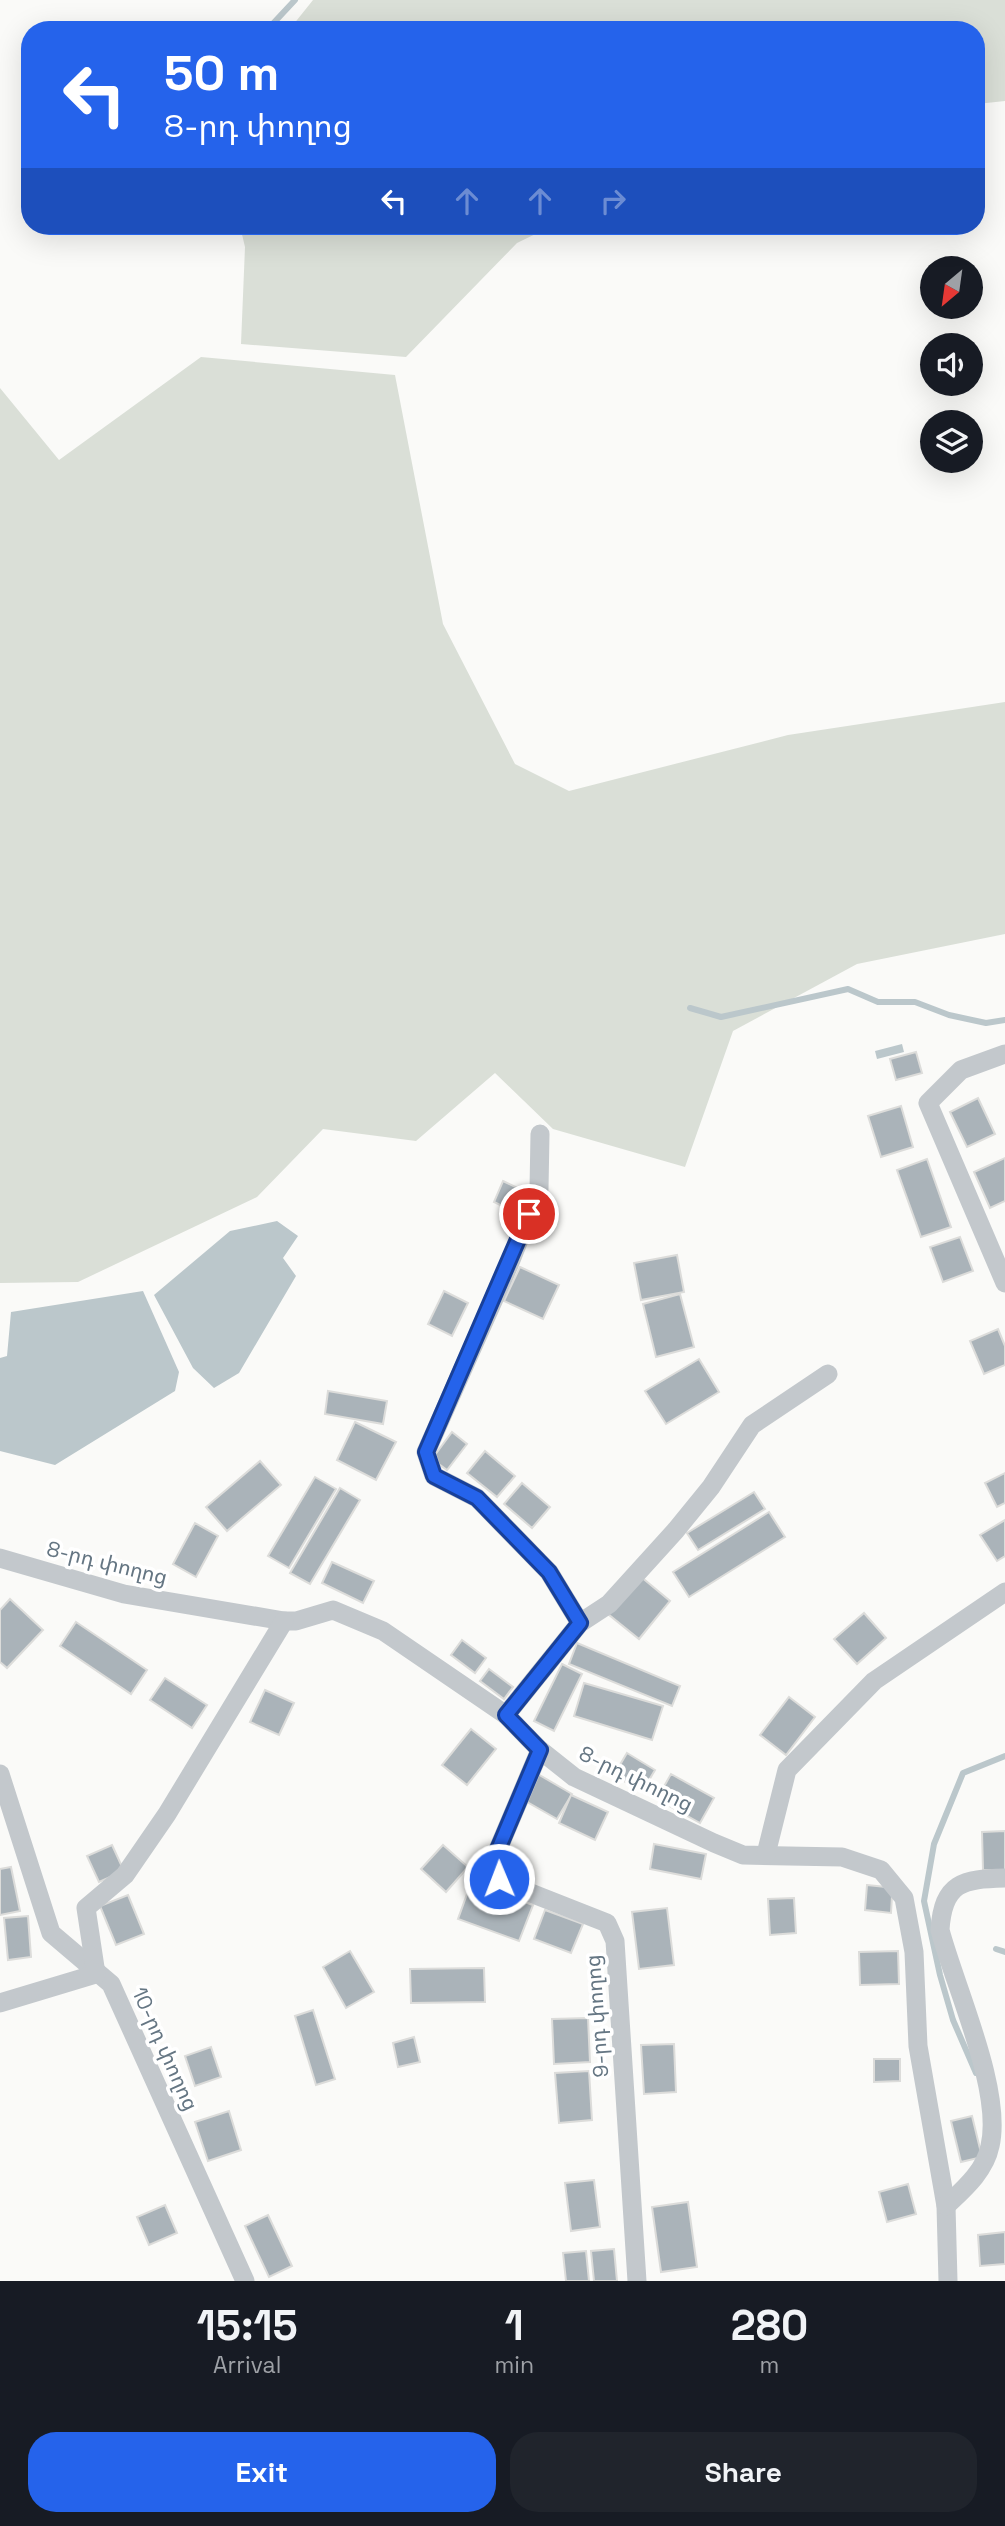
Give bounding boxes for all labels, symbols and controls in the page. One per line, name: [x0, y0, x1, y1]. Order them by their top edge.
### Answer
text: 50 m: [164, 42, 279, 104]
icon: left: [49, 49, 140, 140]
text: 8-րդ փողոց: [164, 106, 352, 146]
icon: left: [375, 182, 413, 220]
icon: ahead: [448, 182, 486, 220]
icon: ahead: [521, 182, 559, 220]
icon: right: [594, 182, 632, 220]
north arrow: [920, 256, 984, 318]
map controls: [920, 256, 983, 473]
button: sound: [920, 333, 983, 396]
button: layers: [920, 410, 983, 473]
pin: [499, 1184, 559, 1244]
icon: arrive: [510, 1195, 548, 1233]
street label: 8-րդ փողոց: [44, 1535, 170, 1591]
street label: 8-րդ փողոց: [575, 1739, 698, 1818]
position arrow: [462, 1842, 536, 1916]
street label: 9-րդ փողոց: [579, 1954, 614, 2078]
street label: 10-րդ փողոց: [126, 1983, 205, 2115]
text: 15:15: [197, 2299, 298, 2352]
text: 1: [505, 2299, 524, 2352]
text: 280: [731, 2299, 808, 2352]
text: Arrival: [213, 2350, 281, 2380]
text: min: [494, 2350, 534, 2380]
text: m: [760, 2350, 779, 2380]
button: Exit: [28, 2432, 496, 2512]
button: Share: [510, 2432, 977, 2512]

